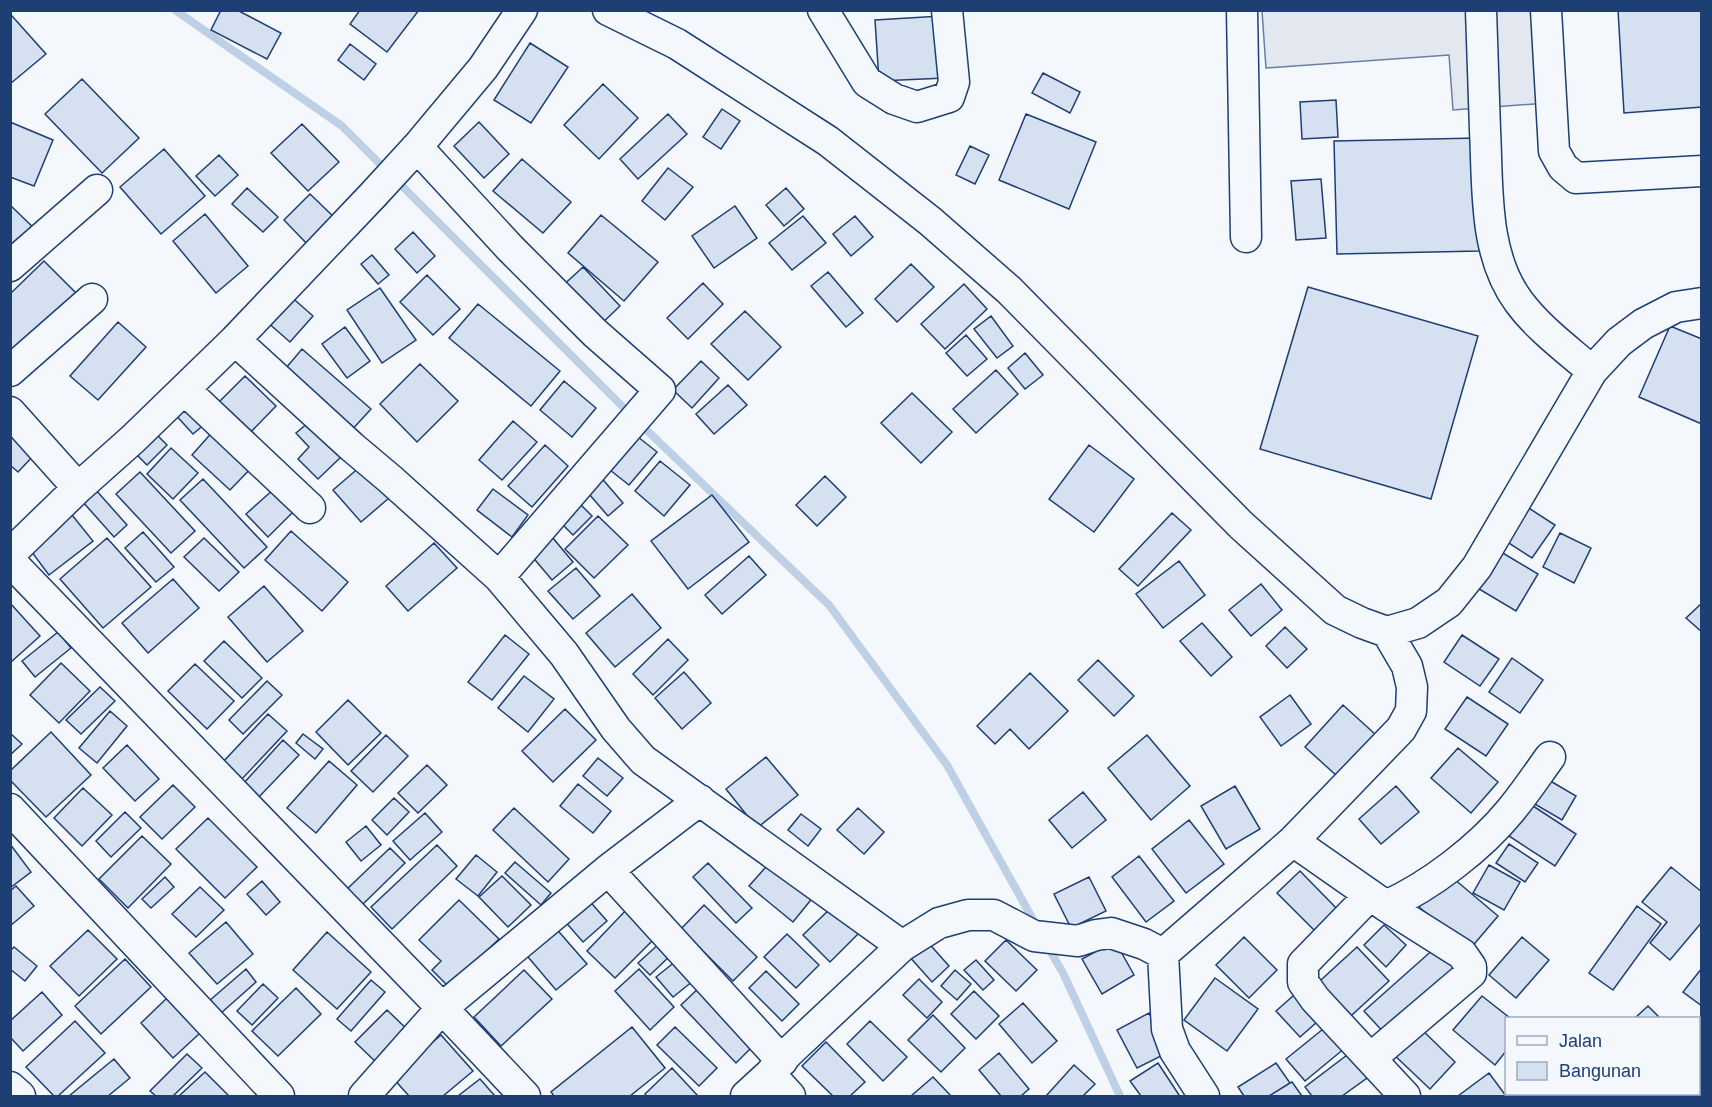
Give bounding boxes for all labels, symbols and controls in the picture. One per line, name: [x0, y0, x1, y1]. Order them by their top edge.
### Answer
legend: [1505, 1017, 1700, 1095]
text: Jalan: [1559, 1031, 1602, 1051]
text: Bangunan: [1559, 1061, 1641, 1081]

